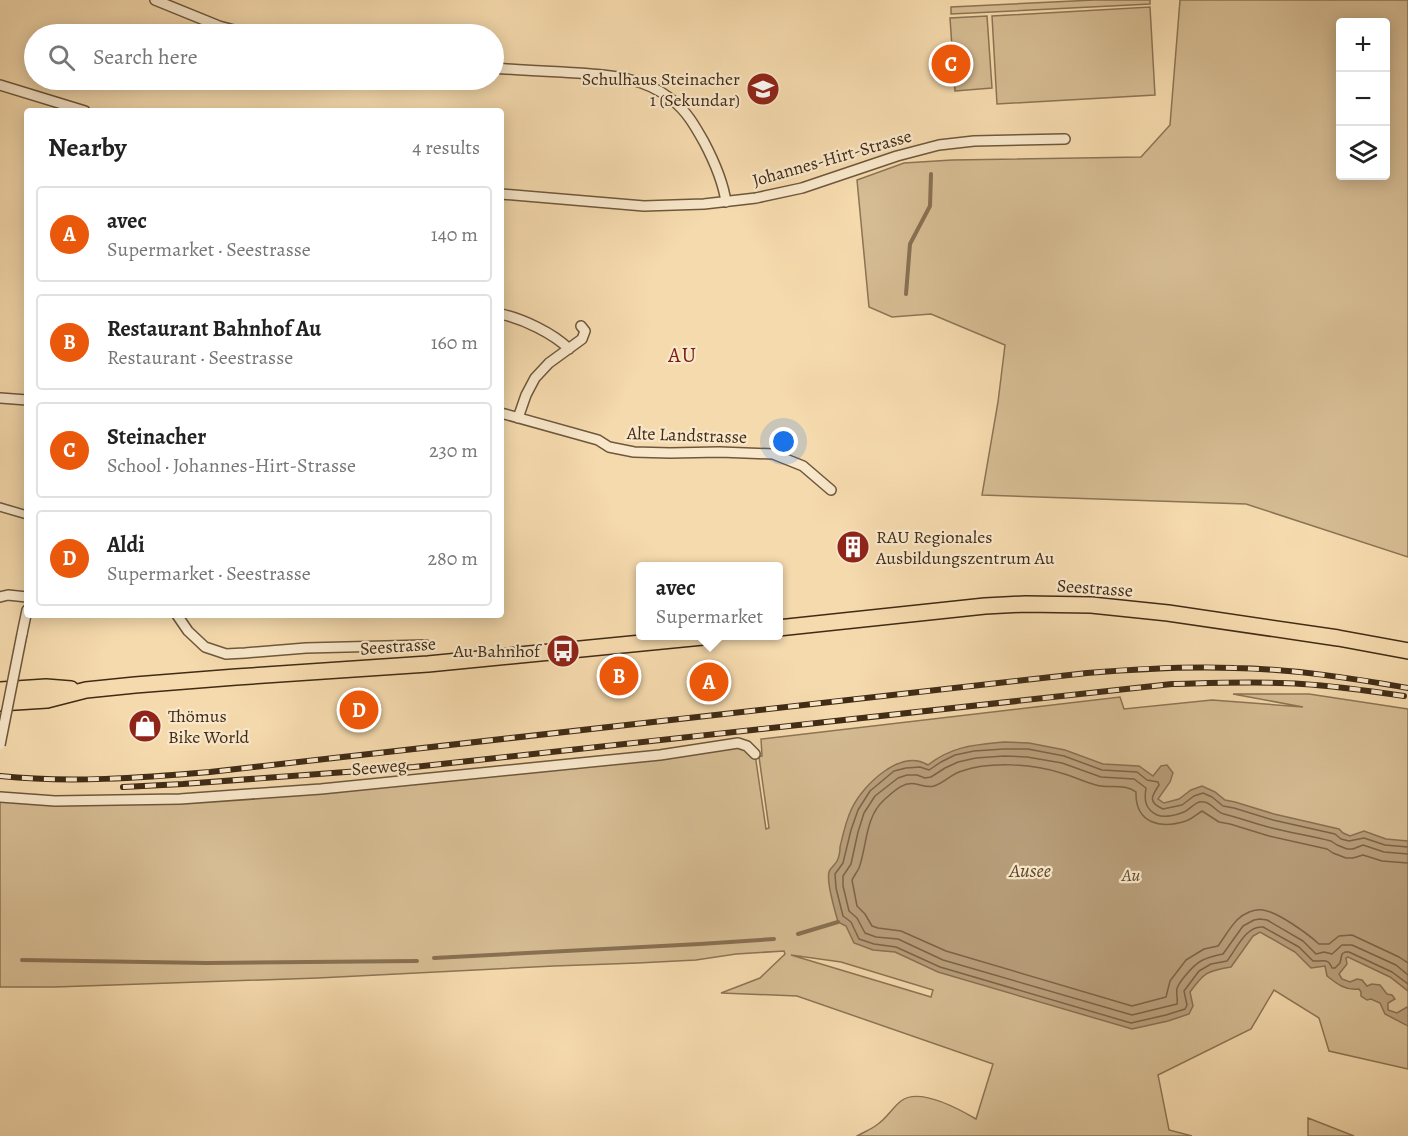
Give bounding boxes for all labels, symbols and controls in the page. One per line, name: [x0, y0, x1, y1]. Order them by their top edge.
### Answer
map controls: [1336, 18, 1390, 180]
button: +: [1336, 18, 1390, 72]
search box: [24, 24, 504, 90]
icon: search: [45, 41, 78, 74]
text: Search here: [93, 42, 198, 72]
pin: C: [932, 42, 970, 86]
place label: Schulhaus Steinacher 1 (Sekundar): [582, 67, 740, 112]
school or university icon: Schulhaus Steinacher 1 (Sekundar): [745, 71, 781, 107]
button: −: [1336, 72, 1390, 126]
street label: Johannes-Hirt-Strasse: [750, 124, 914, 192]
button: layers: [1336, 126, 1390, 180]
text: Nearby: [48, 130, 127, 165]
text: 4 results: [412, 134, 480, 161]
text: avec: [107, 206, 147, 236]
text: A: [63, 221, 76, 248]
text: 140 m: [431, 221, 478, 248]
text: Supermarket · Seestrasse: [107, 236, 311, 263]
text: Restaurant Bahnhof Au: [107, 314, 321, 344]
text: B: [63, 329, 76, 356]
text: 160 m: [431, 329, 478, 356]
district label: AU: [667, 341, 698, 369]
text: Restaurant · Seestrasse: [107, 344, 293, 371]
street label: Alte Landstrasse: [626, 421, 747, 449]
text: Steinacher: [107, 422, 206, 452]
your location: [769, 427, 798, 456]
text: C: [63, 437, 76, 464]
text: 230 m: [429, 437, 478, 464]
text: School · Johannes-Hirt-Strasse: [107, 452, 356, 479]
place label: RAU Regionales Ausbildungszentrum Au: [875, 525, 1055, 570]
building icon: RAU Regionales Ausbildungszentrum Au: [835, 529, 871, 565]
text: Aldi: [107, 530, 145, 560]
text: D: [63, 545, 76, 572]
text: 280 m: [428, 545, 478, 572]
text: Supermarket · Seestrasse: [107, 560, 311, 587]
popup: [636, 562, 783, 640]
text: avec: [656, 573, 696, 603]
street label: Seestrasse: [1056, 573, 1134, 603]
text: Supermarket: [656, 603, 763, 630]
street label: Seestrasse: [359, 631, 437, 661]
bus stop icon: Au Bahnhof: [545, 633, 581, 669]
place label: Au Bahnhof: [452, 639, 543, 663]
pin: B: [600, 654, 638, 698]
pin: A: [690, 660, 728, 704]
pin: D: [340, 688, 378, 732]
place label: Thömus Bike World: [168, 704, 250, 749]
shop icon: Thömus Bike World: [127, 708, 163, 744]
street label: Seeweg: [351, 753, 407, 781]
water label: Ausee: [1008, 857, 1051, 884]
park label: Au: [1121, 863, 1140, 887]

